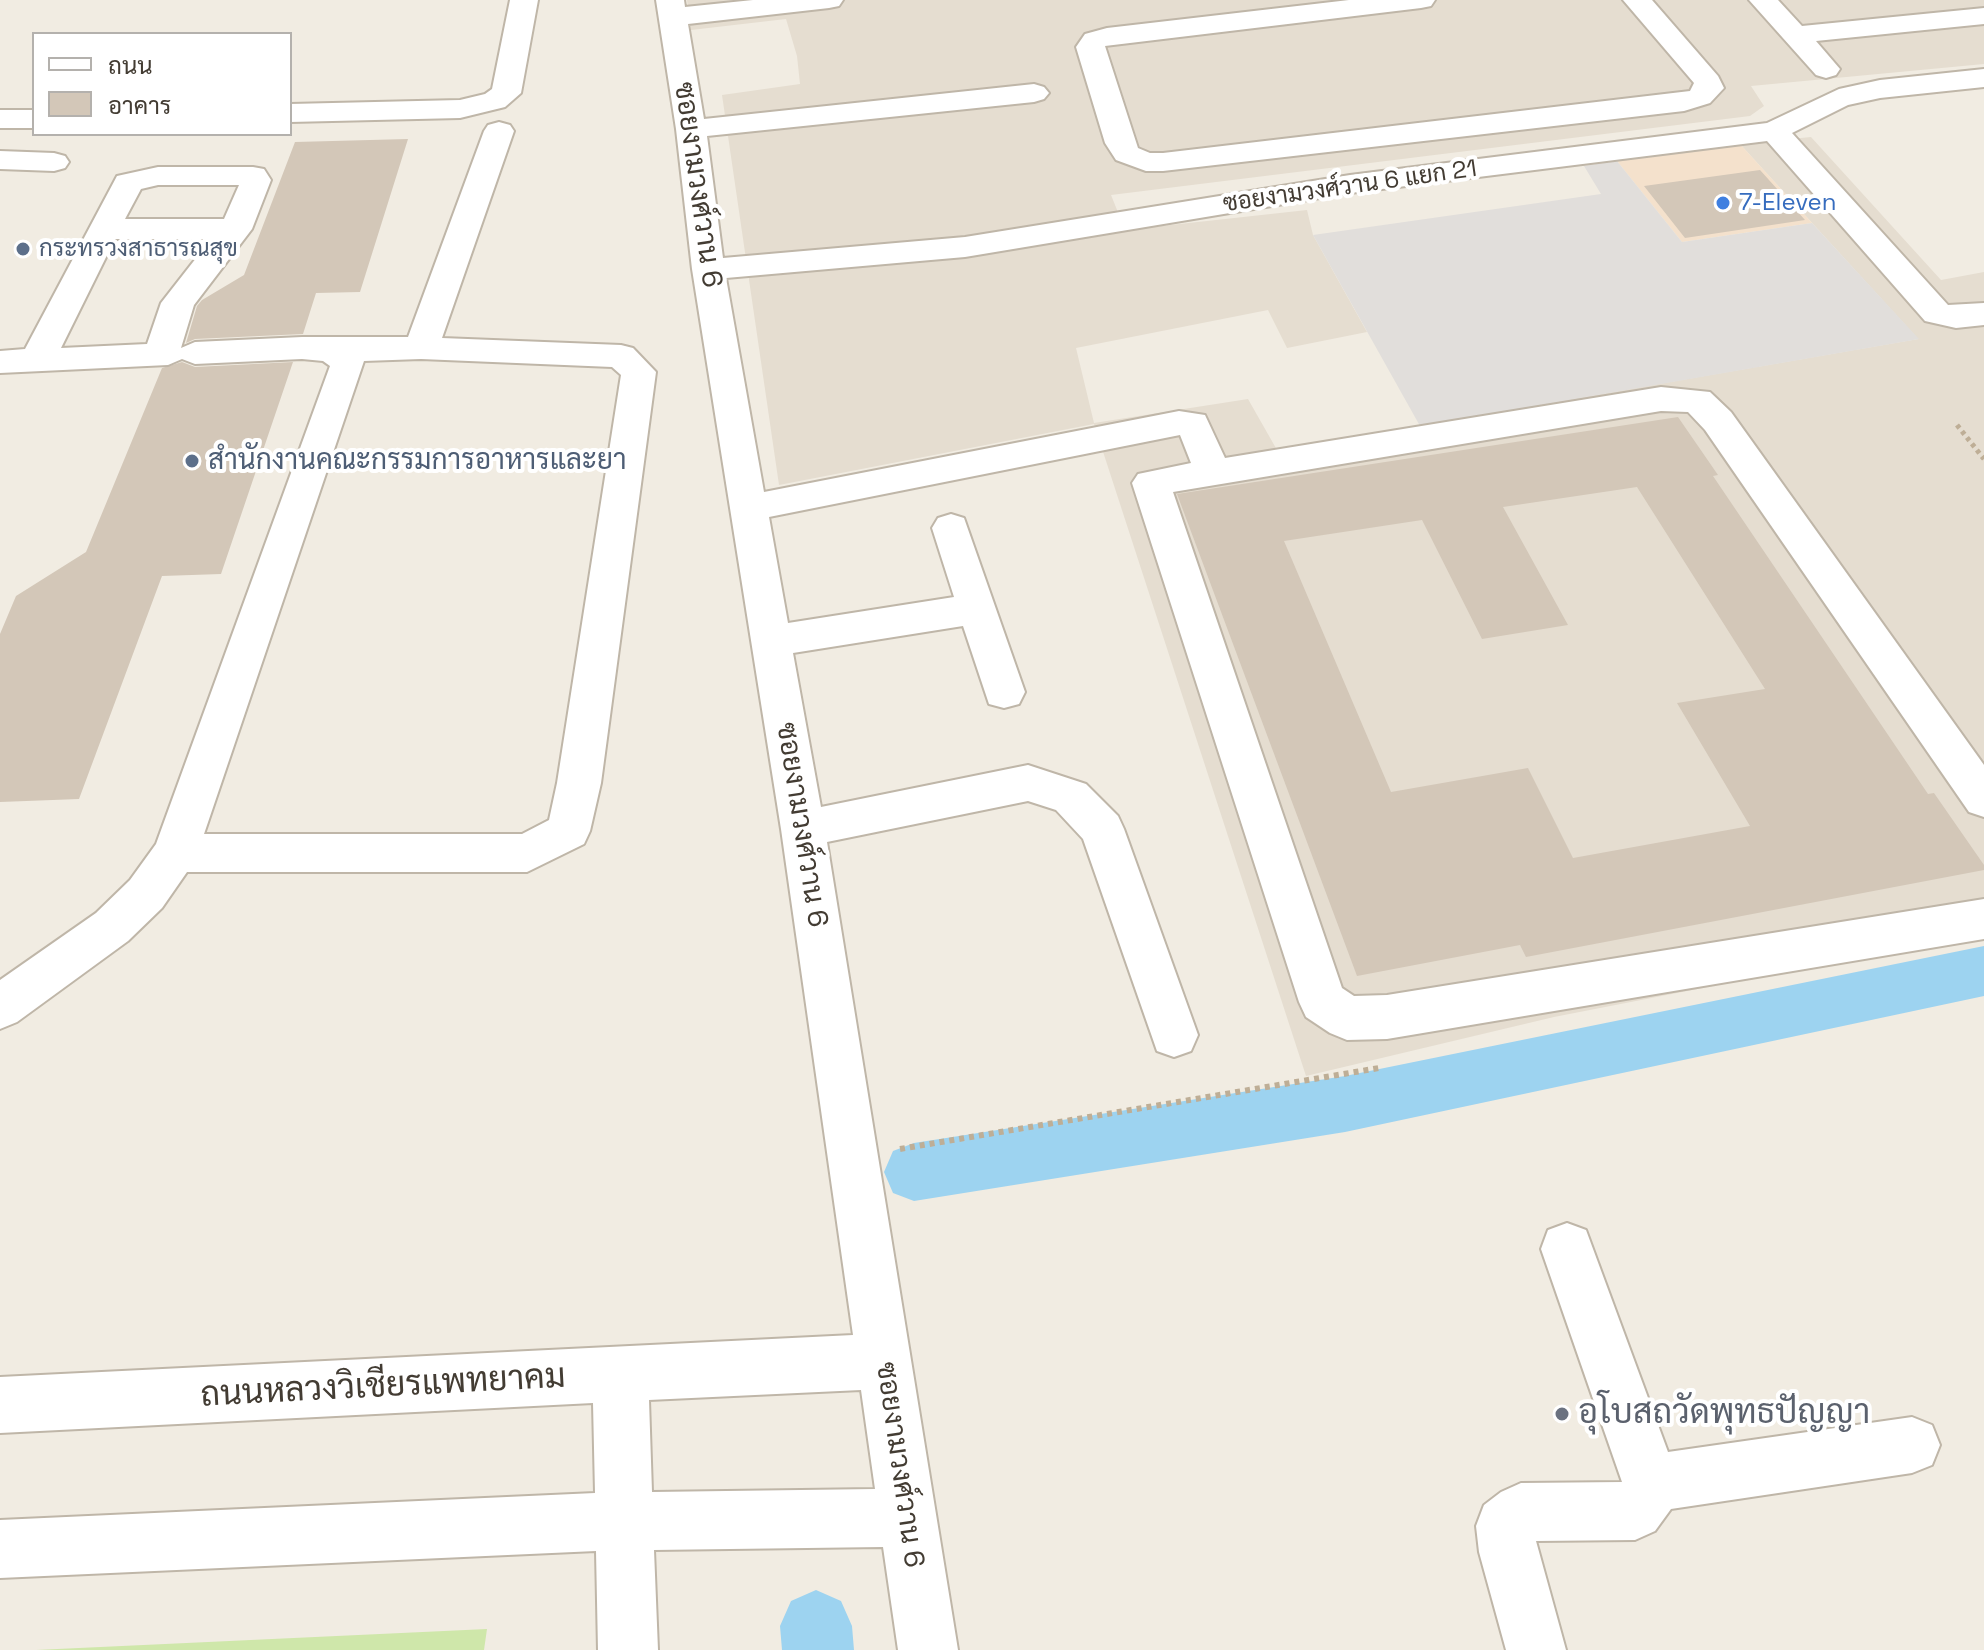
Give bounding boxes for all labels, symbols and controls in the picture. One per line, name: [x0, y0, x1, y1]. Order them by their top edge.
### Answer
legend: [32, 32, 292, 136]
text: ถนน: [108, 50, 153, 81]
street label: ซอยงามวงศ์วาน 6: [666, 80, 728, 290]
text: อาคาร: [108, 90, 171, 121]
street label: ซอยงามวงศ์วาน 6 แยก 21: [1221, 155, 1479, 219]
place label: 7-Eleven: [1739, 189, 1837, 217]
marker: 7-Eleven: [1714, 194, 1732, 212]
place label: กระทรวงสาธารณสุข: [39, 235, 238, 263]
marker: กระทรวงสาธารณสุข: [14, 240, 32, 258]
place label: สำนักงานคณะกรรมการอาหารและยา: [208, 444, 627, 478]
marker: สำนักงานคณะกรรมการอาหารและยา: [183, 452, 201, 470]
street label: ซอยงามวงศ์วาน 6: [768, 720, 834, 930]
street label: ถนนหลวงวิเชียรแพทยาคม: [199, 1357, 567, 1417]
street label: ซอยงามวงศ์วาน 6: [868, 1360, 930, 1570]
place label: อุโบสถวัดพุทธปัญญา: [1578, 1394, 1870, 1434]
marker: อุโบสถวัดพุทธปัญญา: [1553, 1405, 1571, 1423]

